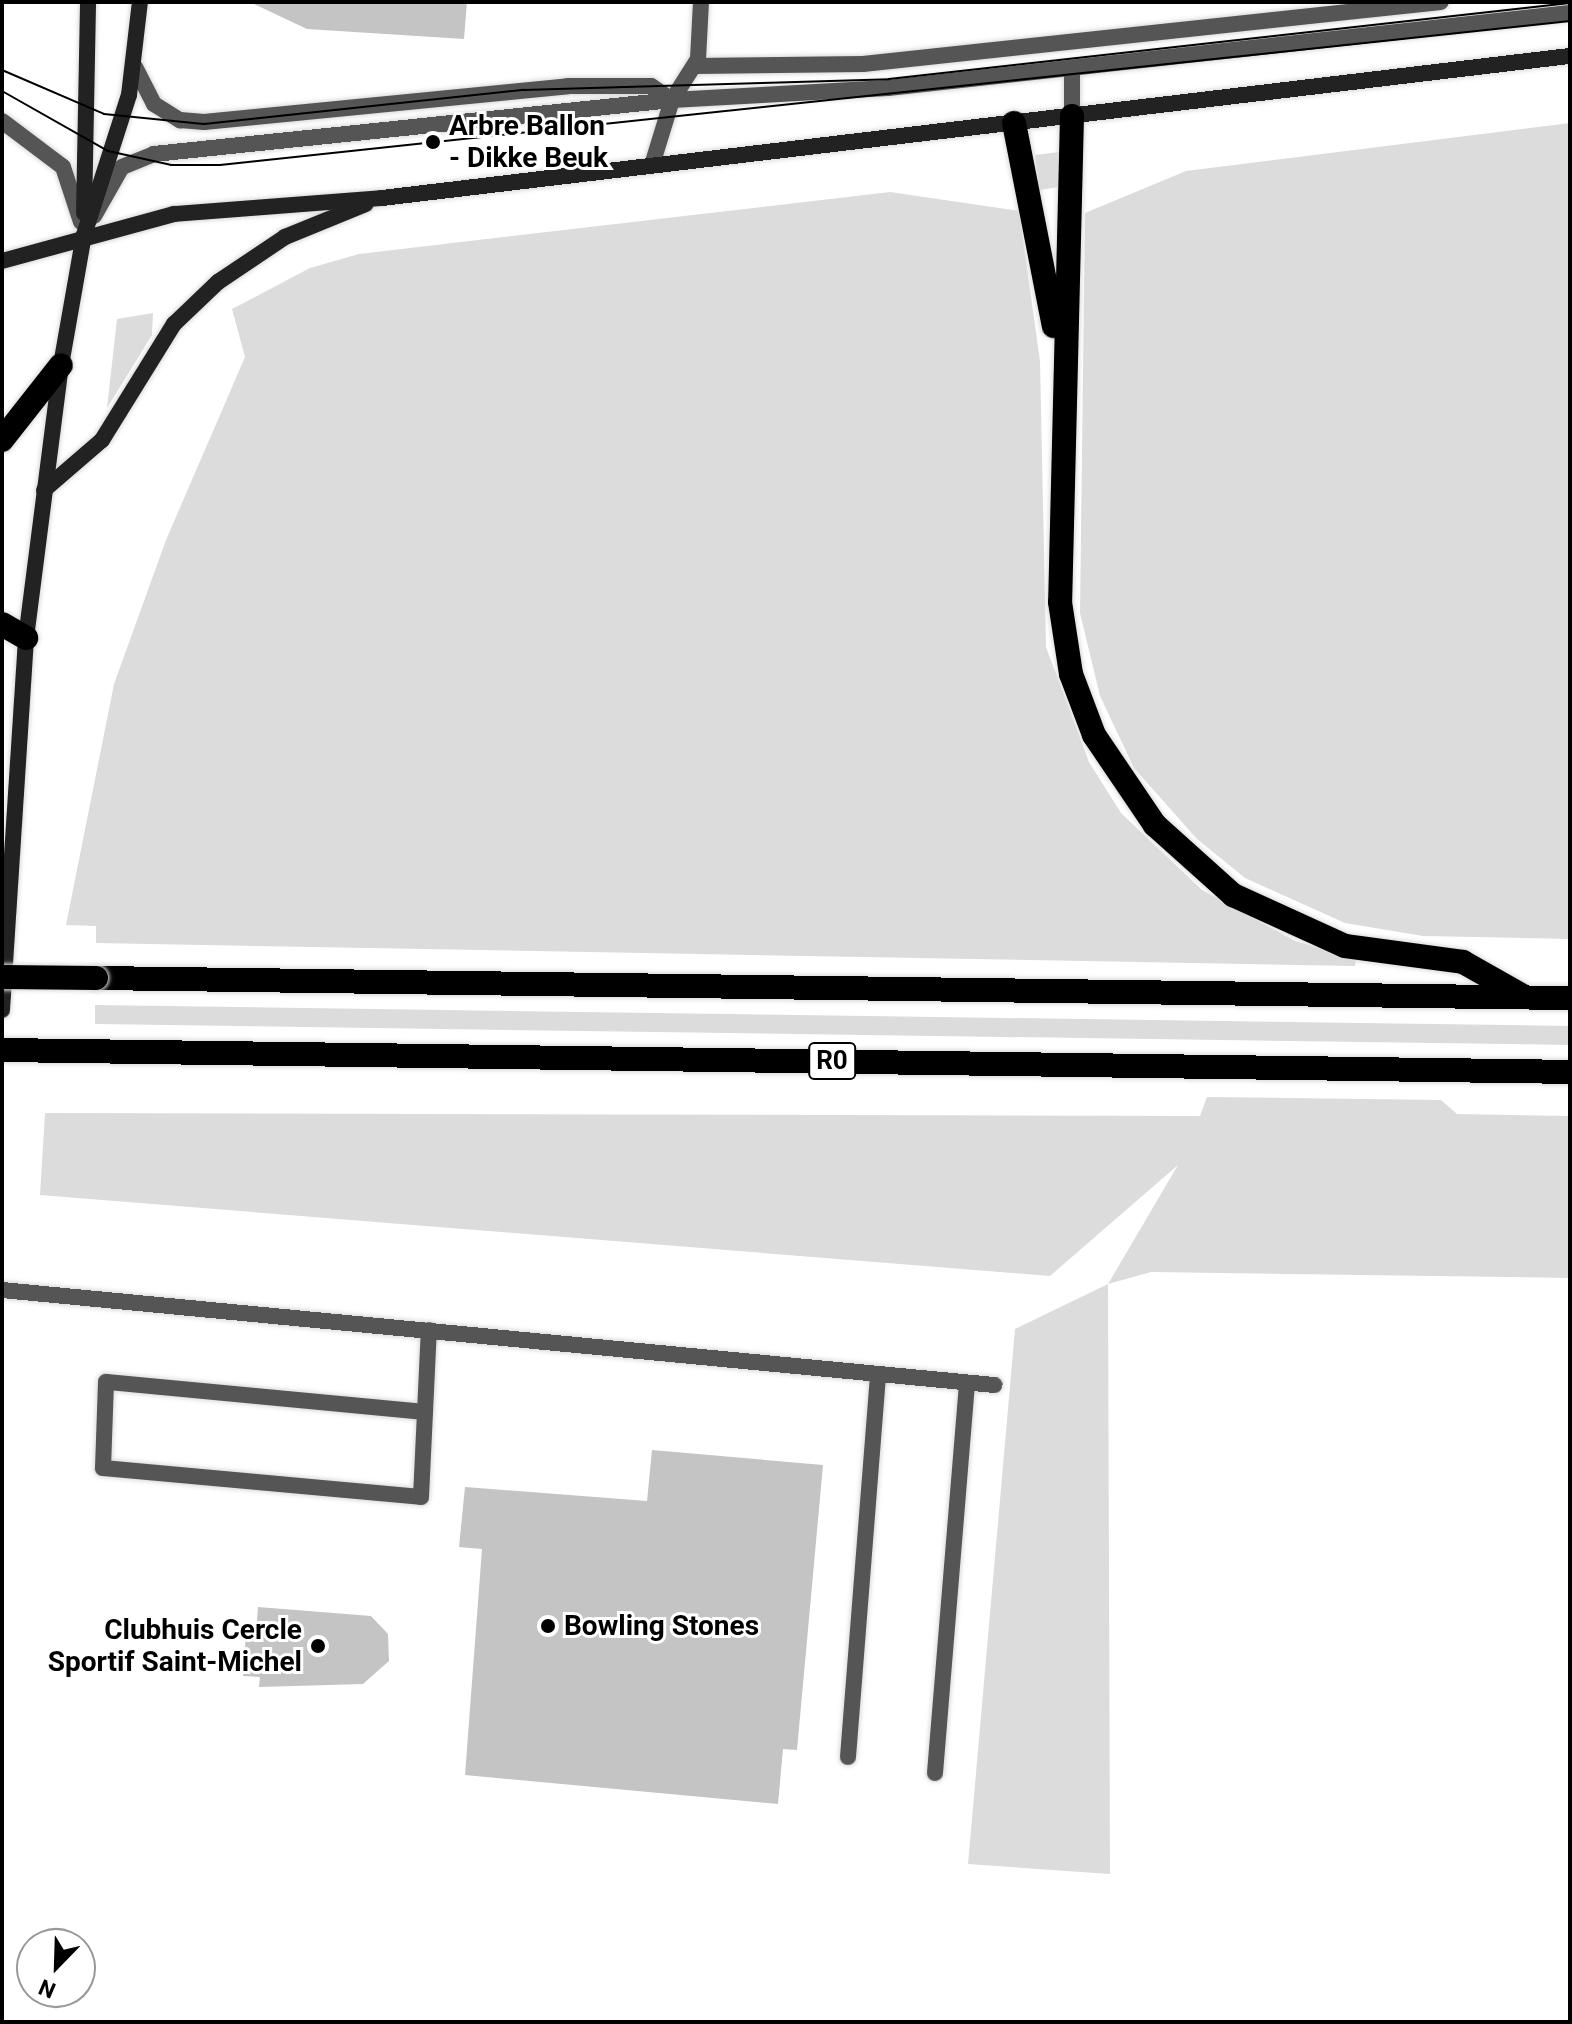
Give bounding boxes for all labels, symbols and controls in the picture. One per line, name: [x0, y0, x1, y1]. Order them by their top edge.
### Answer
place label: Arbre Ballon - Dikke Beuk: [449, 109, 608, 175]
marker: Arbre Ballon - Dikke Beuk: [424, 133, 442, 151]
road number: R0: [808, 1039, 856, 1083]
place label: Bowling Stones: [564, 1609, 759, 1643]
place label: Clubhuis Cercle Sportif Saint-Michel: [48, 1613, 302, 1679]
marker: Bowling Stones: [539, 1617, 557, 1635]
marker: Clubhuis Cercle Sportif Saint-Michel: [309, 1637, 327, 1655]
north arrow: [16, 1928, 96, 2008]
text: N: [35, 1974, 59, 2003]

